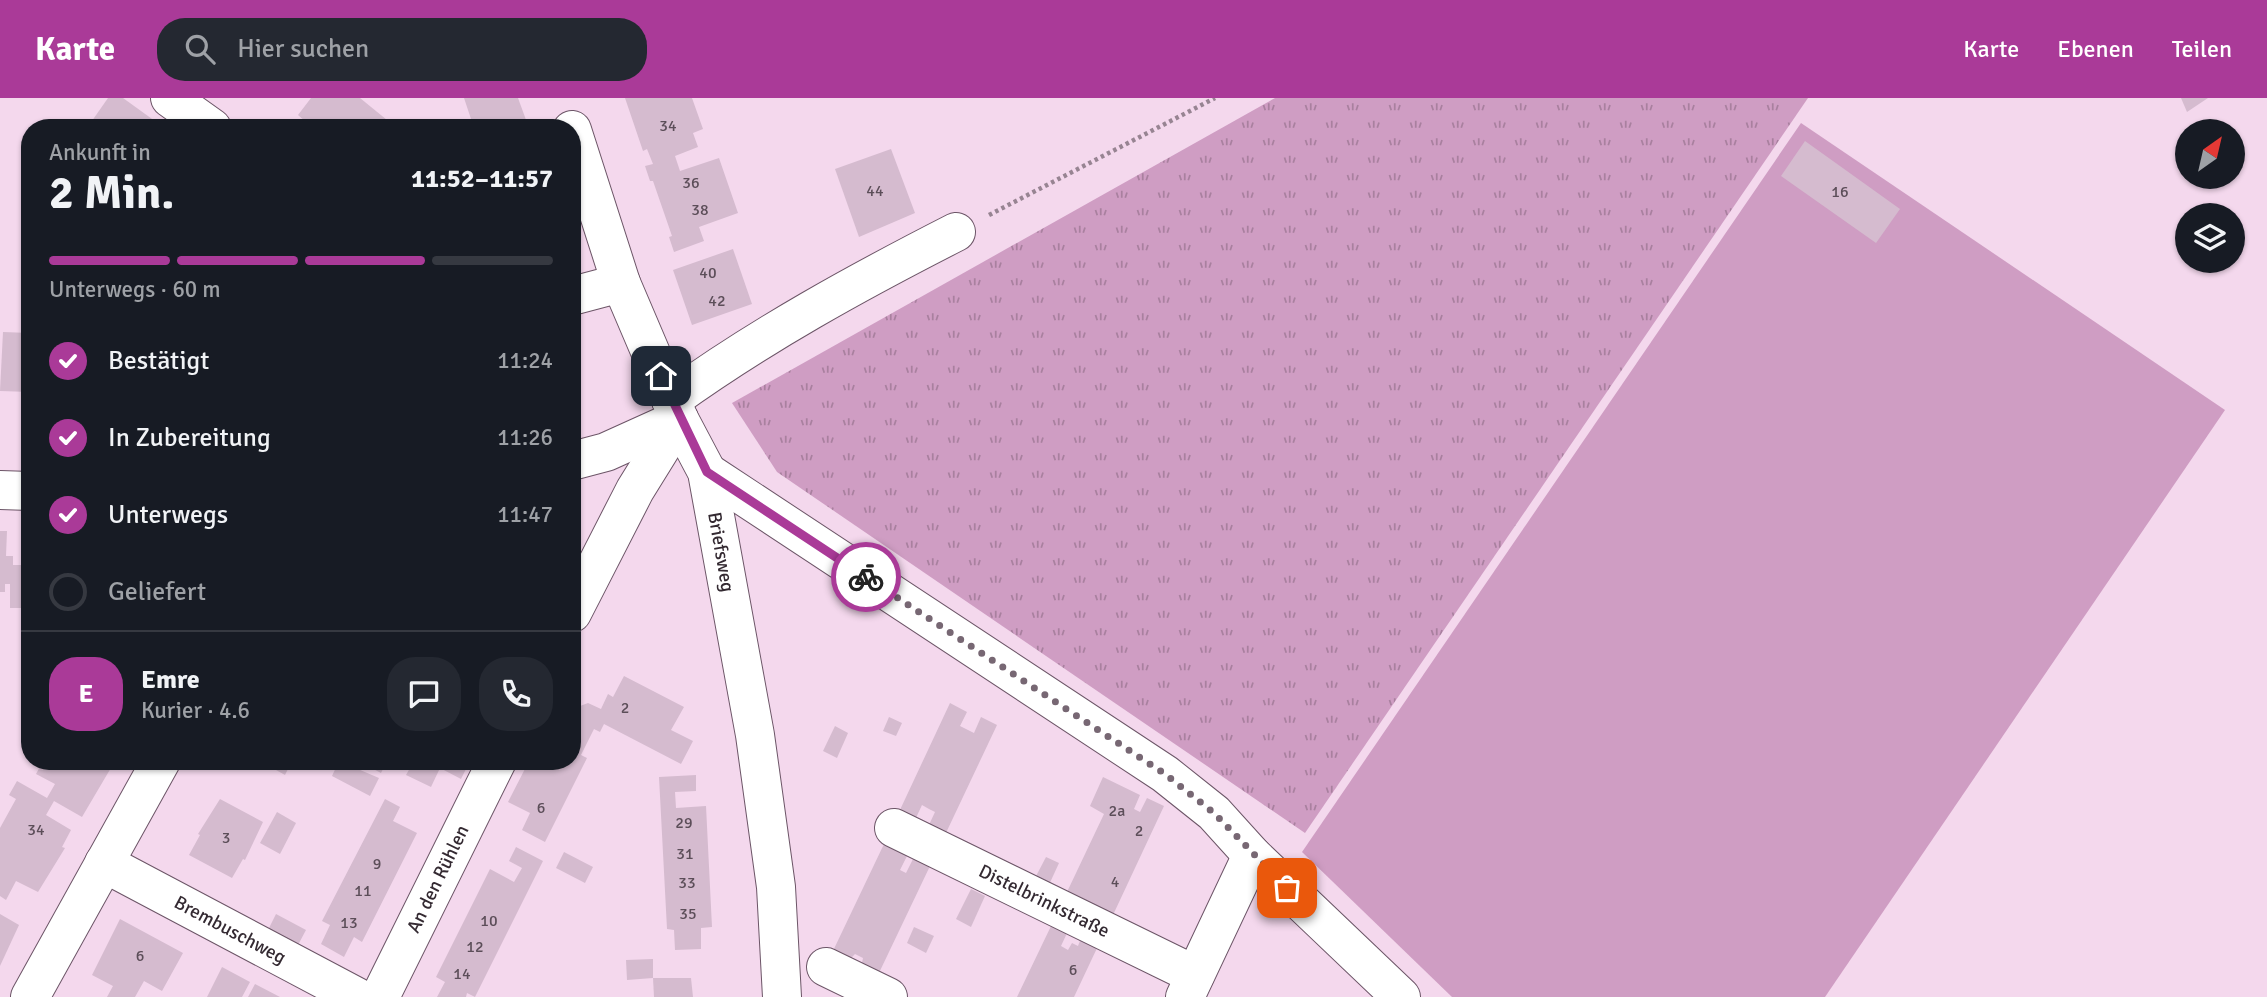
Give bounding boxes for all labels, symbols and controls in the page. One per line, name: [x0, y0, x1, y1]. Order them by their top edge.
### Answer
search box: [157, 18, 647, 81]
text: Karte: [35, 29, 115, 70]
icon: search: [181, 30, 219, 68]
text: Hier suchen: [237, 33, 369, 65]
text: Karte: [1963, 34, 2019, 64]
text: Ebenen: [2057, 34, 2134, 64]
text: Teilen: [2172, 34, 2232, 64]
house number: 34: [659, 116, 677, 136]
north arrow: [2175, 119, 2245, 189]
map controls: [2175, 119, 2245, 273]
text: Ankunft in: [49, 138, 151, 167]
text: 11:52–11:57: [411, 163, 553, 195]
text: 2 Min.: [49, 165, 174, 221]
house number: 36: [682, 173, 700, 193]
house number: 44: [866, 181, 884, 201]
house number: 16: [1831, 182, 1849, 202]
house number: 38: [691, 200, 709, 220]
button: layers: [2175, 203, 2245, 273]
house number: 40: [699, 263, 717, 283]
text: Unterwegs · 60 m: [49, 275, 221, 304]
house number: 42: [708, 291, 726, 311]
icon: check: [49, 342, 87, 380]
text: Bestätigt: [108, 345, 209, 377]
text: 11:24: [497, 346, 553, 375]
pin: [631, 346, 691, 406]
icon: home: [642, 357, 680, 395]
icon: check: [49, 419, 87, 457]
text: In Zubereitung: [108, 422, 271, 454]
text: 11:26: [497, 423, 553, 452]
icon: check: [49, 496, 87, 534]
text: Unterwegs: [108, 499, 228, 531]
text: 11:47: [497, 500, 553, 529]
street label: Briefsweg: [702, 510, 740, 594]
courier: [831, 542, 901, 612]
icon: bike: [847, 558, 885, 596]
text: Geliefert: [108, 576, 206, 608]
button: chat: [387, 657, 461, 731]
button: phone: [479, 657, 553, 731]
text: Emre: [141, 664, 200, 696]
text: E: [79, 678, 93, 710]
text: Kurier · 4.6: [141, 696, 250, 725]
house number: 2: [621, 698, 629, 718]
house number: 6: [537, 798, 545, 818]
house number: 2a: [1109, 801, 1125, 821]
house number: 29: [675, 813, 693, 833]
house number: 34: [27, 820, 45, 840]
street label: An den Rühlen: [402, 821, 474, 937]
house number: 2: [1135, 821, 1143, 841]
house number: 3: [222, 828, 230, 848]
house number: 31: [676, 844, 694, 864]
house number: 9: [373, 854, 381, 874]
pin: [1257, 858, 1317, 918]
street label: Distelbrinkstraße: [975, 859, 1113, 943]
icon: bag: [1268, 869, 1306, 907]
house number: 4: [1111, 872, 1120, 892]
house number: 33: [678, 873, 696, 893]
house number: 11: [354, 881, 372, 901]
street label: Brembuschweg: [170, 890, 290, 970]
house number: 35: [679, 904, 697, 924]
house number: 10: [480, 911, 498, 931]
house number: 13: [340, 913, 358, 933]
house number: 12: [466, 937, 484, 957]
house number: 6: [136, 946, 144, 966]
house number: 6: [1069, 960, 1077, 980]
house number: 14: [453, 964, 471, 984]

